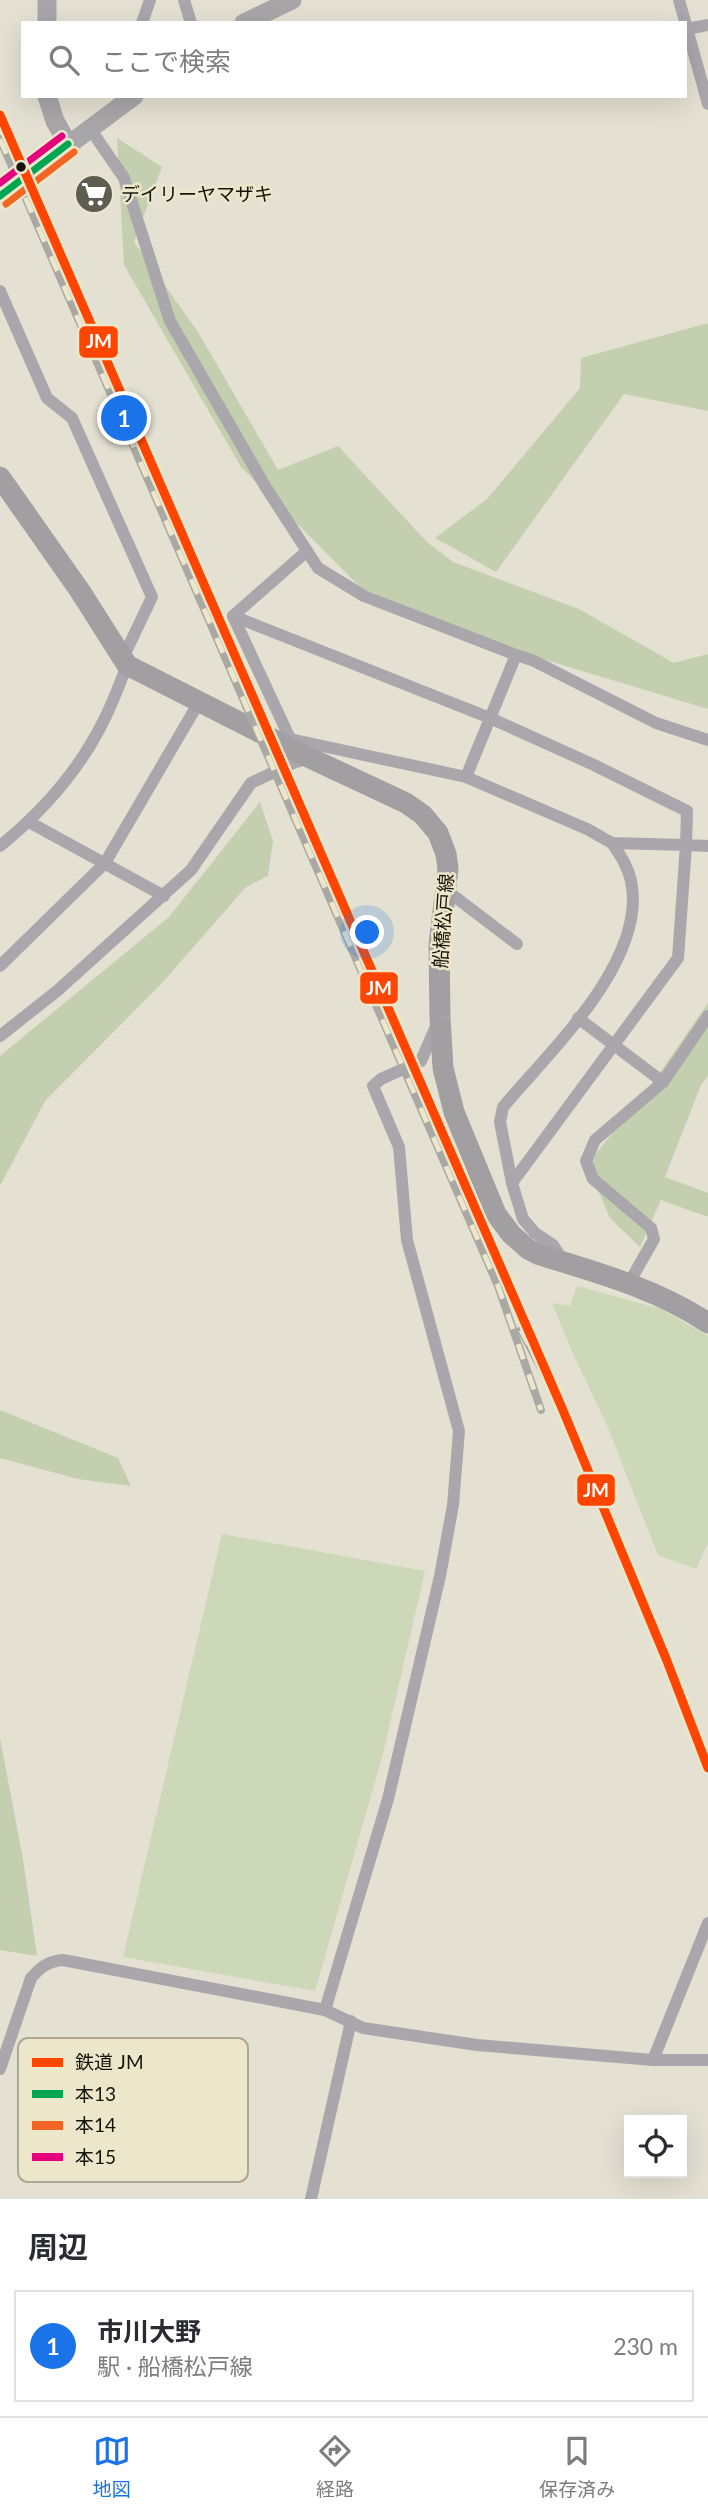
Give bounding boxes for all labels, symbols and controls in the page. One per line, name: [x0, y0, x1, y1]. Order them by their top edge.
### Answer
search box: [21, 21, 687, 98]
icon: search: [45, 41, 83, 79]
text: ここで検索: [101, 45, 231, 77]
unlabelled marker: [14, 160, 28, 174]
supermarket icon: デイリーヤマザキ: [73, 173, 115, 215]
place label: デイリーヤマザキ: [121, 182, 273, 205]
line badge: JM: [78, 325, 119, 359]
text: JM: [86, 329, 112, 352]
pin: 1: [101, 392, 147, 444]
street label: 船橋松戸線: [428, 873, 457, 969]
your location: [350, 915, 384, 949]
line badge: JM: [359, 971, 399, 1005]
text: JM: [366, 976, 392, 999]
line badge: JM: [576, 1473, 616, 1507]
text: JM: [583, 1478, 609, 1501]
legend: [18, 2038, 248, 2182]
text: 鉄道 JM: [75, 2050, 144, 2073]
text: 本13: [75, 2082, 116, 2105]
text: 本14: [75, 2113, 116, 2136]
map controls: [624, 2115, 687, 2178]
button: locate: [624, 2115, 687, 2178]
text: 本15: [75, 2145, 116, 2168]
text: 周辺: [28, 2228, 88, 2264]
text: 市川大野: [97, 2315, 201, 2347]
text: 1: [46, 2332, 60, 2360]
text: 230 m: [613, 2332, 678, 2360]
text: 駅 · 船橋松戸線: [97, 2352, 253, 2380]
tab: 地図: [93, 2432, 131, 2501]
tab: 経路: [316, 2432, 354, 2501]
tab: 保存済み: [539, 2432, 615, 2501]

